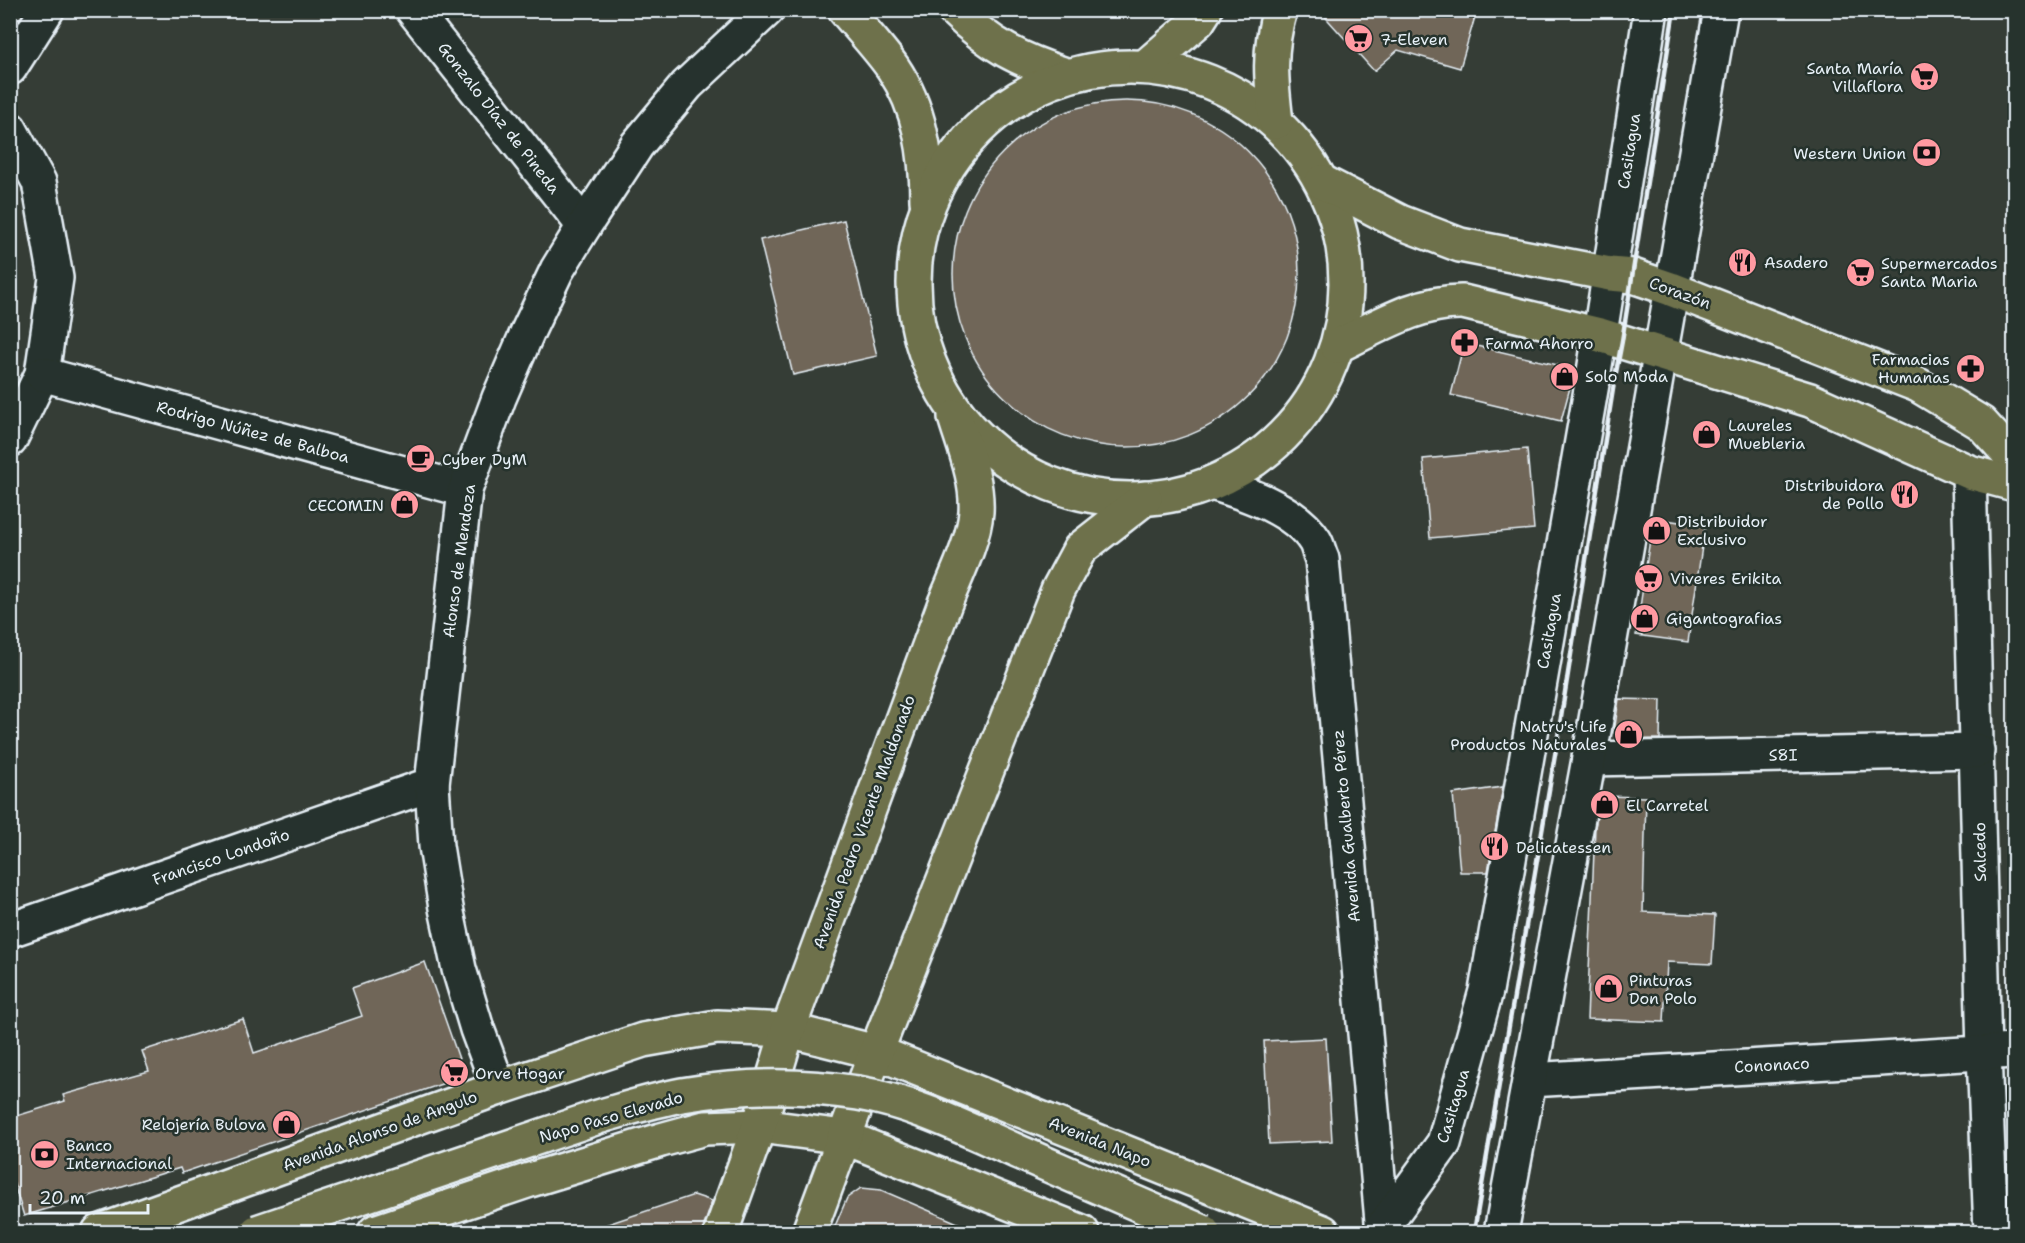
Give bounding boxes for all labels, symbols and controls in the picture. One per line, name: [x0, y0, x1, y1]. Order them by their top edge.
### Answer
supermarket icon: 7-Eleven: [1343, 23, 1375, 55]
place label: 7-Eleven: [1380, 29, 1448, 50]
street label: Gonzalo Díaz de Pineda: [433, 38, 565, 198]
place label: Santa María Villaflora: [1806, 58, 1903, 97]
supermarket icon: Santa María Villaflora: [1908, 61, 1940, 93]
street label: Casitagua: [1613, 112, 1645, 190]
bank icon: Western Union: [1911, 137, 1943, 169]
place label: Western Union: [1793, 143, 1906, 164]
restaurant icon: Asadero: [1727, 246, 1759, 278]
place label: Asadero: [1764, 252, 1828, 273]
place label: Supermercados Santa Maria: [1881, 253, 1998, 292]
supermarket icon: Supermercados Santa Maria: [1844, 256, 1876, 288]
street label: Corazón: [1646, 272, 1714, 314]
pharmacy icon: Farma Ahorro: [1448, 327, 1480, 359]
place label: Farma Ahorro: [1485, 333, 1593, 354]
place label: Farmacias Humanas: [1872, 349, 1950, 388]
pharmacy icon: Farmacias Humanas: [1955, 352, 1987, 384]
shop icon: Solo Moda: [1548, 360, 1580, 392]
place label: Solo Moda: [1585, 366, 1668, 387]
street label: Rodrigo Núñez de Balboa: [154, 396, 352, 468]
place label: Laureles Muebleria: [1728, 415, 1805, 454]
shop icon: Laureles Muebleria: [1691, 418, 1723, 450]
cafe icon: Cyber DyM: [405, 443, 437, 475]
place label: Cyber DyM: [442, 449, 527, 470]
place label: Distribuidora de Pollo: [1785, 475, 1884, 514]
restaurant icon: Distribuidora de Pollo: [1889, 478, 1921, 510]
street label: Alonso de Mendoza: [438, 483, 480, 639]
shop icon: CECOMIN: [389, 489, 421, 521]
place label: CECOMIN: [308, 495, 384, 516]
place label: Distribuidor Exclusivo: [1677, 511, 1768, 550]
shop icon: Distribuidor Exclusivo: [1640, 514, 1672, 546]
supermarket icon: Viveres Erikita: [1633, 562, 1665, 594]
place label: Viveres Erikita: [1670, 568, 1782, 589]
street label: Casitagua: [1532, 591, 1566, 671]
shop icon: Gigantografias: [1629, 602, 1661, 634]
place label: Gigantografias: [1666, 608, 1782, 629]
street label: Avenida Pedro Vicente Maldonado: [808, 692, 920, 952]
place label: Natru's Life Productos Naturales: [1450, 716, 1607, 755]
shop icon: Natru's Life Productos Naturales: [1612, 719, 1644, 751]
street label: Avenida Gualberto Pérez: [1327, 729, 1365, 923]
street label: S8I: [1768, 744, 1798, 766]
shop icon: El Carretel: [1589, 789, 1621, 821]
place label: El Carretel: [1626, 795, 1708, 816]
street label: Salcedo: [1969, 822, 1991, 882]
street label: Francisco Londoño: [150, 824, 292, 890]
restaurant icon: Delicatessen: [1479, 831, 1511, 863]
place label: Delicatessen: [1516, 837, 1611, 858]
place label: Pinturas Don Polo: [1629, 970, 1697, 1009]
shop icon: Pinturas Don Polo: [1592, 973, 1624, 1005]
street label: Cononaco: [1734, 1053, 1810, 1077]
supermarket icon: Orve Hogar: [438, 1057, 470, 1089]
place label: Orve Hogar: [475, 1063, 565, 1084]
street label: Casitagua: [1432, 1066, 1474, 1146]
street label: Avenida Alonso de Angulo: [280, 1086, 480, 1176]
street label: Napo Paso Elevado: [537, 1086, 685, 1148]
shop icon: Relojería Bulova: [271, 1108, 303, 1140]
street label: Avenida Napo: [1046, 1112, 1154, 1172]
place label: Relojería Bulova: [142, 1114, 266, 1135]
place label: Banco Internacional: [66, 1135, 172, 1174]
bank icon: Banco Internacional: [29, 1138, 61, 1170]
scale bar: [30, 1177, 148, 1215]
text: 20 m: [39, 1186, 85, 1210]

